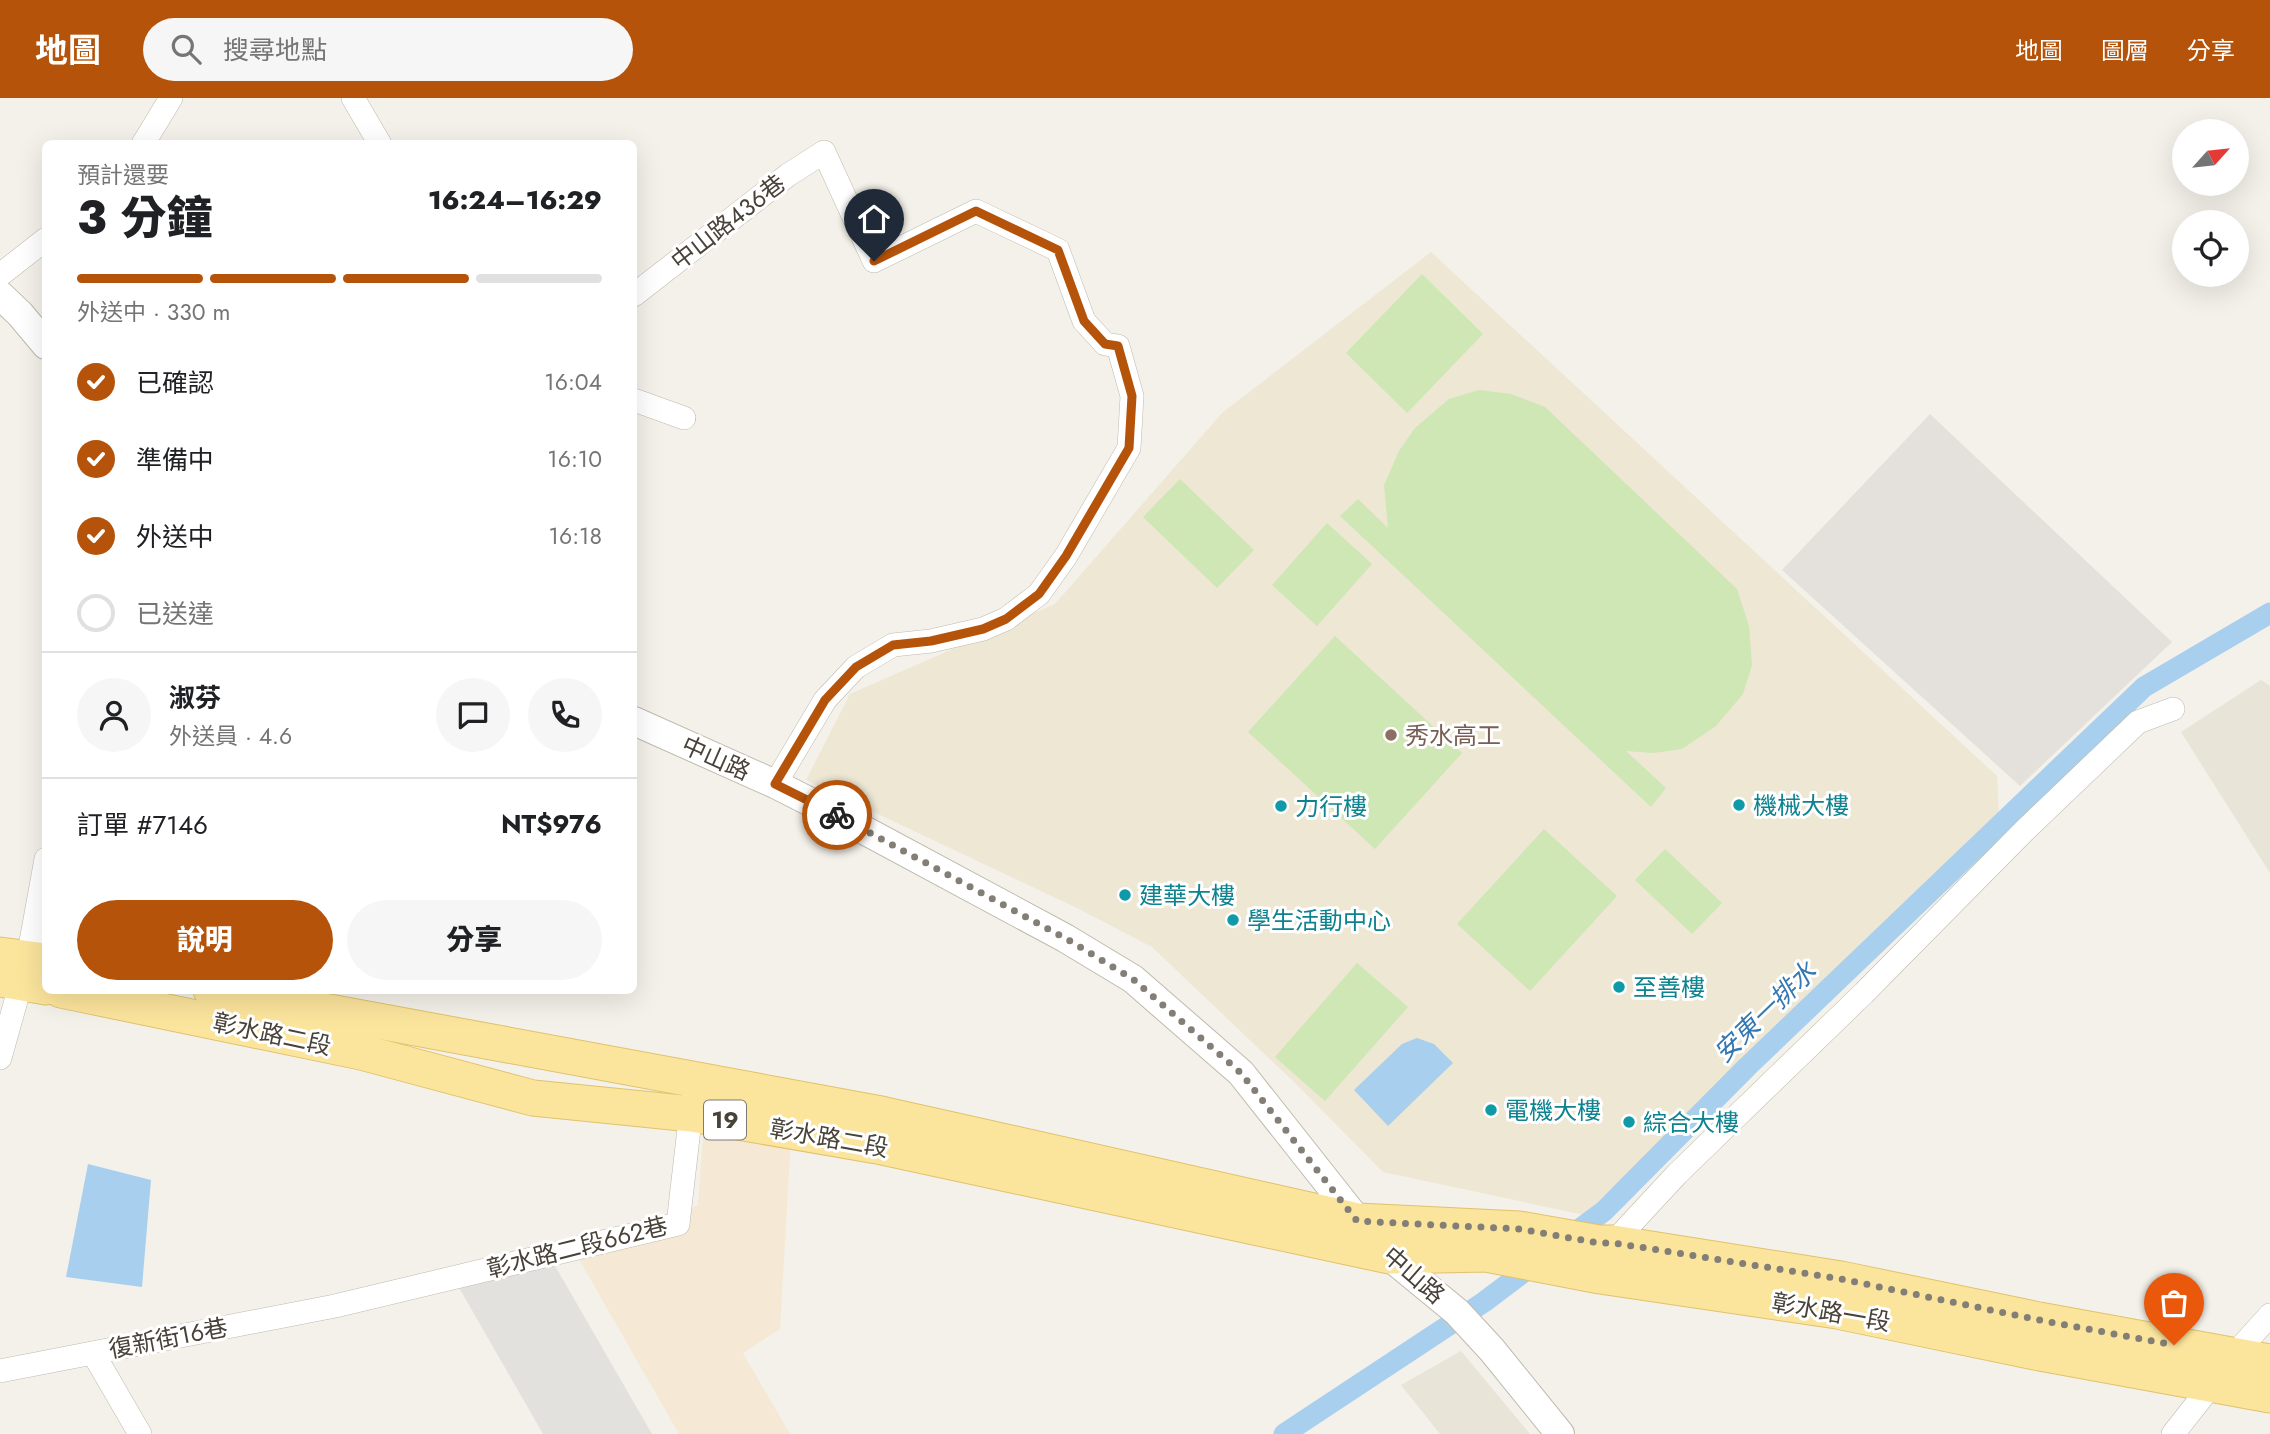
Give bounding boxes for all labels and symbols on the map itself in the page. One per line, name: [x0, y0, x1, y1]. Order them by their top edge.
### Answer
north arrow: [2172, 119, 2249, 196]
street label: 中山路436巷: [663, 166, 793, 278]
pin: [844, 189, 904, 261]
place label: 秀水高工: [1405, 718, 1501, 753]
street label: 中山路: [676, 727, 756, 789]
marker: 秀水高工: [1383, 727, 1399, 743]
courier: [802, 780, 872, 850]
place label: 機械大樓: [1753, 788, 1849, 823]
place label: 力行樓: [1295, 789, 1367, 824]
marker: 機械大樓: [1731, 797, 1747, 813]
marker: 力行樓: [1273, 798, 1289, 814]
place label: 建華大樓: [1139, 878, 1235, 913]
marker: 建華大樓: [1117, 887, 1133, 903]
place label: 學生活動中心: [1247, 903, 1391, 938]
marker: 學生活動中心: [1225, 912, 1241, 928]
water label: 安東一排水: [1705, 952, 1826, 1071]
place label: 至善樓: [1633, 970, 1705, 1005]
marker: 至善樓: [1611, 979, 1627, 995]
street label: 彰水路二段: [210, 1004, 334, 1064]
place label: 電機大樓: [1505, 1093, 1601, 1128]
road number: 19: [704, 1100, 746, 1140]
marker: 電機大樓: [1483, 1102, 1499, 1118]
place label: 綜合大樓: [1643, 1105, 1739, 1140]
street label: 彰水路二段: [767, 1110, 891, 1166]
marker: 綜合大樓: [1621, 1114, 1637, 1130]
street label: 彰水路二段662巷: [483, 1208, 671, 1286]
street label: 中山路: [1375, 1238, 1453, 1312]
pin: [2144, 1273, 2204, 1345]
street label: 彰水路一段: [1769, 1284, 1893, 1340]
street label: 復新街16巷: [105, 1309, 231, 1367]

